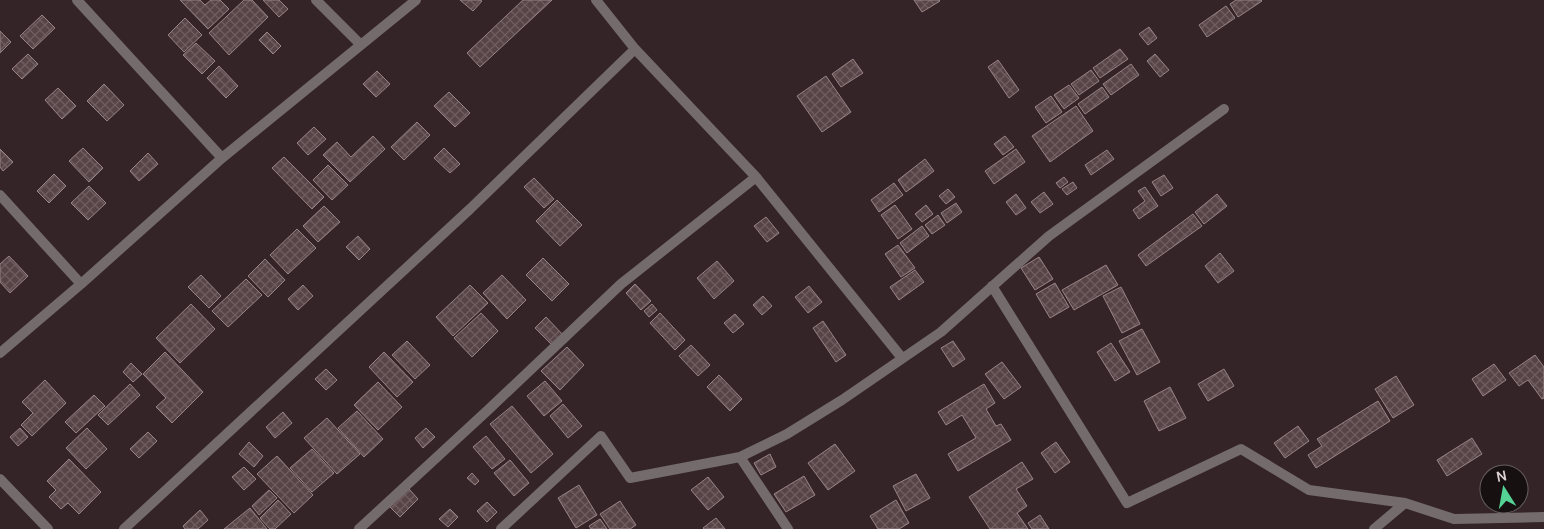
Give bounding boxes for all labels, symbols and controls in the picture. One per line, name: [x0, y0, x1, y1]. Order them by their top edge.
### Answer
north arrow: [1479, 464, 1529, 514]
text: N: [1495, 465, 1508, 486]

